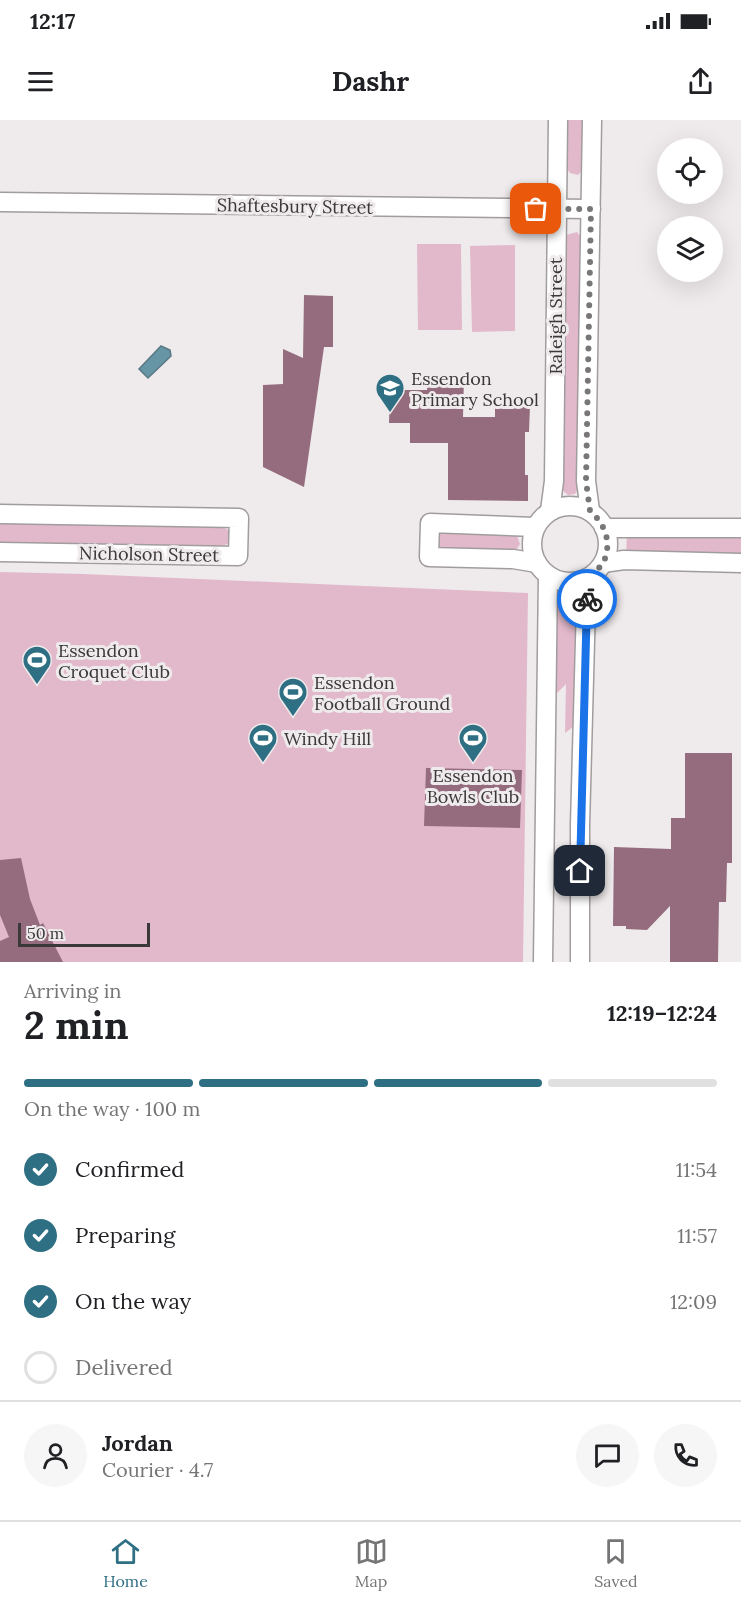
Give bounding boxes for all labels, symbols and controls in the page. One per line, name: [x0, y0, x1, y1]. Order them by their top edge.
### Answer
text: 12:17: [30, 7, 75, 35]
text: Dashr: [332, 64, 409, 98]
icon: menu: [24, 65, 57, 98]
icon: share: [684, 65, 717, 98]
map controls: [657, 138, 723, 282]
button: locate: [657, 138, 723, 204]
pin: [510, 183, 561, 234]
icon: bag: [519, 192, 552, 225]
street label: Shaftesbury Street: [217, 193, 373, 219]
button: layers: [657, 216, 723, 282]
street label: Raleigh Street: [544, 257, 567, 375]
place label: Essendon Primary School: [411, 367, 539, 411]
school or university icon: Essendon Primary School: [374, 372, 406, 414]
street label: Nicholson Street: [79, 541, 219, 567]
courier: [557, 569, 617, 629]
icon: bike: [571, 583, 604, 616]
place label: Essendon Croquet Club: [58, 639, 170, 683]
sports icon: Essendon Croquet Club: [21, 644, 53, 686]
place label: Essendon Football Ground: [314, 671, 450, 715]
sports icon: Essendon Football Ground: [277, 676, 309, 718]
sports icon: Windy Hill: [247, 722, 279, 764]
sports icon: Essendon Bowls Club: [457, 722, 489, 764]
place label: Windy Hill: [284, 727, 371, 750]
place label: Essendon Bowls Club: [427, 764, 519, 808]
pin: [554, 845, 605, 896]
icon: home: [563, 854, 596, 887]
scale bar: [18, 920, 150, 947]
text: 50 m: [27, 923, 64, 943]
text: Arriving in: [24, 978, 121, 1003]
text: 12:19–12:24: [607, 999, 717, 1027]
text: 2 min: [24, 1000, 129, 1050]
text: On the way · 100 m: [24, 1096, 200, 1121]
icon: check: [24, 1153, 57, 1186]
text: Confirmed: [75, 1155, 184, 1183]
text: 11:54: [676, 1157, 717, 1182]
icon: check: [24, 1219, 57, 1252]
text: Preparing: [75, 1221, 175, 1249]
text: 11:57: [677, 1223, 717, 1248]
icon: check: [24, 1285, 57, 1318]
text: On the way: [75, 1287, 191, 1315]
text: 12:09: [670, 1289, 717, 1314]
text: Delivered: [75, 1353, 173, 1381]
button: person: [24, 1424, 87, 1487]
button: chat: [576, 1424, 639, 1487]
button: phone: [654, 1424, 717, 1487]
text: Jordan: [102, 1429, 173, 1457]
text: Courier · 4.7: [102, 1457, 213, 1482]
tab: Home: [103, 1535, 148, 1591]
tab: Map: [355, 1535, 388, 1591]
tab: Saved: [594, 1535, 638, 1591]

